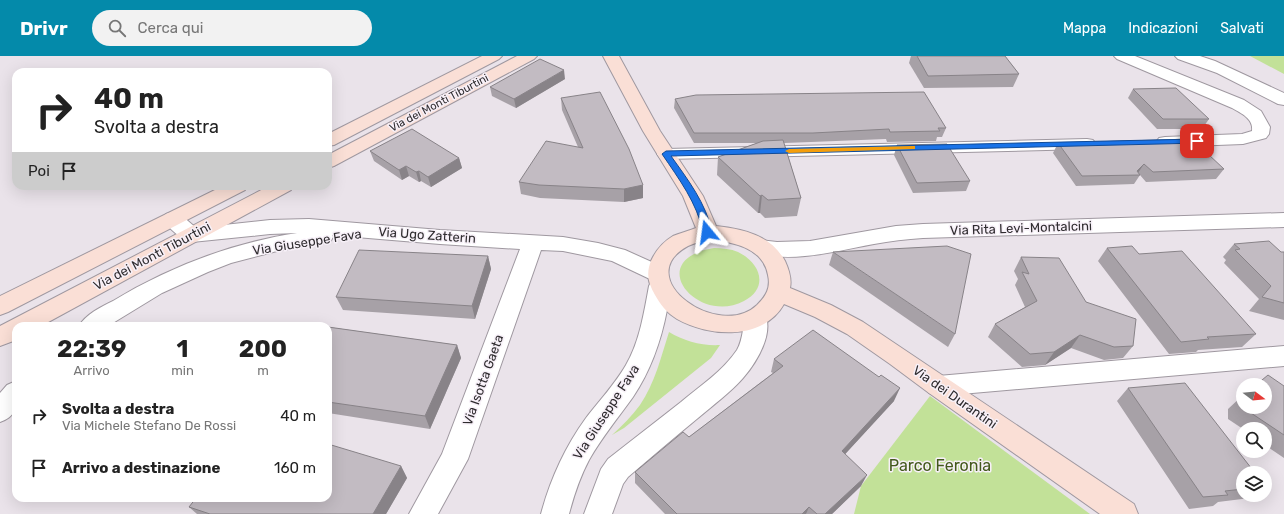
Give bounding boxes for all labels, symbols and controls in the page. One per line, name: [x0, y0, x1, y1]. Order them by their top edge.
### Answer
search box: [92, 10, 372, 46]
text: Drivr: [20, 17, 68, 40]
icon: search: [106, 17, 128, 39]
text: Cerca qui: [138, 19, 203, 37]
text: Mappa: [1063, 20, 1106, 37]
text: Indicazioni: [1128, 20, 1198, 37]
text: Salvati: [1220, 20, 1264, 37]
street label: Via dei Monti Tiburtini: [387, 71, 491, 135]
text: 40 m: [94, 82, 164, 115]
icon: right: [28, 84, 80, 136]
text: Svolta a destra: [94, 116, 219, 138]
pin: [1180, 124, 1214, 158]
icon: arrive: [1186, 130, 1208, 152]
icon: arrive: [58, 160, 80, 182]
text: Poi: [28, 162, 50, 180]
position arrow: [686, 211, 728, 253]
street label: Via Rita Levi-Montalcini: [950, 218, 1092, 238]
street label: Via dei Monti Tiburtini: [91, 219, 213, 293]
street label: Via Ugo Zatterin: [378, 224, 476, 247]
street label: Via Giuseppe Fava: [251, 226, 363, 258]
street label: Via Isotta Gaeta: [460, 333, 506, 427]
text: 22:39: [57, 335, 126, 363]
text: 1: [177, 335, 189, 363]
text: 200: [239, 335, 287, 363]
street label: Via Giuseppe Fava: [570, 362, 642, 462]
street label: Via dei Durantini: [910, 362, 1000, 432]
text: Arrivo: [74, 363, 110, 378]
text: min: [171, 363, 194, 378]
text: m: [257, 363, 269, 378]
north arrow: [1236, 378, 1272, 414]
map controls: [1236, 378, 1272, 502]
text: Svolta a destra: [62, 400, 174, 418]
icon: right: [28, 405, 50, 427]
text: 40 m: [280, 407, 316, 425]
text: Via Michele Stefano De Rossi: [62, 418, 236, 433]
button: search: [1236, 422, 1272, 458]
park label: Parco Feronia: [889, 456, 991, 475]
icon: arrive: [28, 457, 50, 479]
text: Arrivo a destinazione: [62, 459, 220, 477]
text: 160 m: [274, 459, 316, 477]
button: layers: [1236, 466, 1272, 502]

